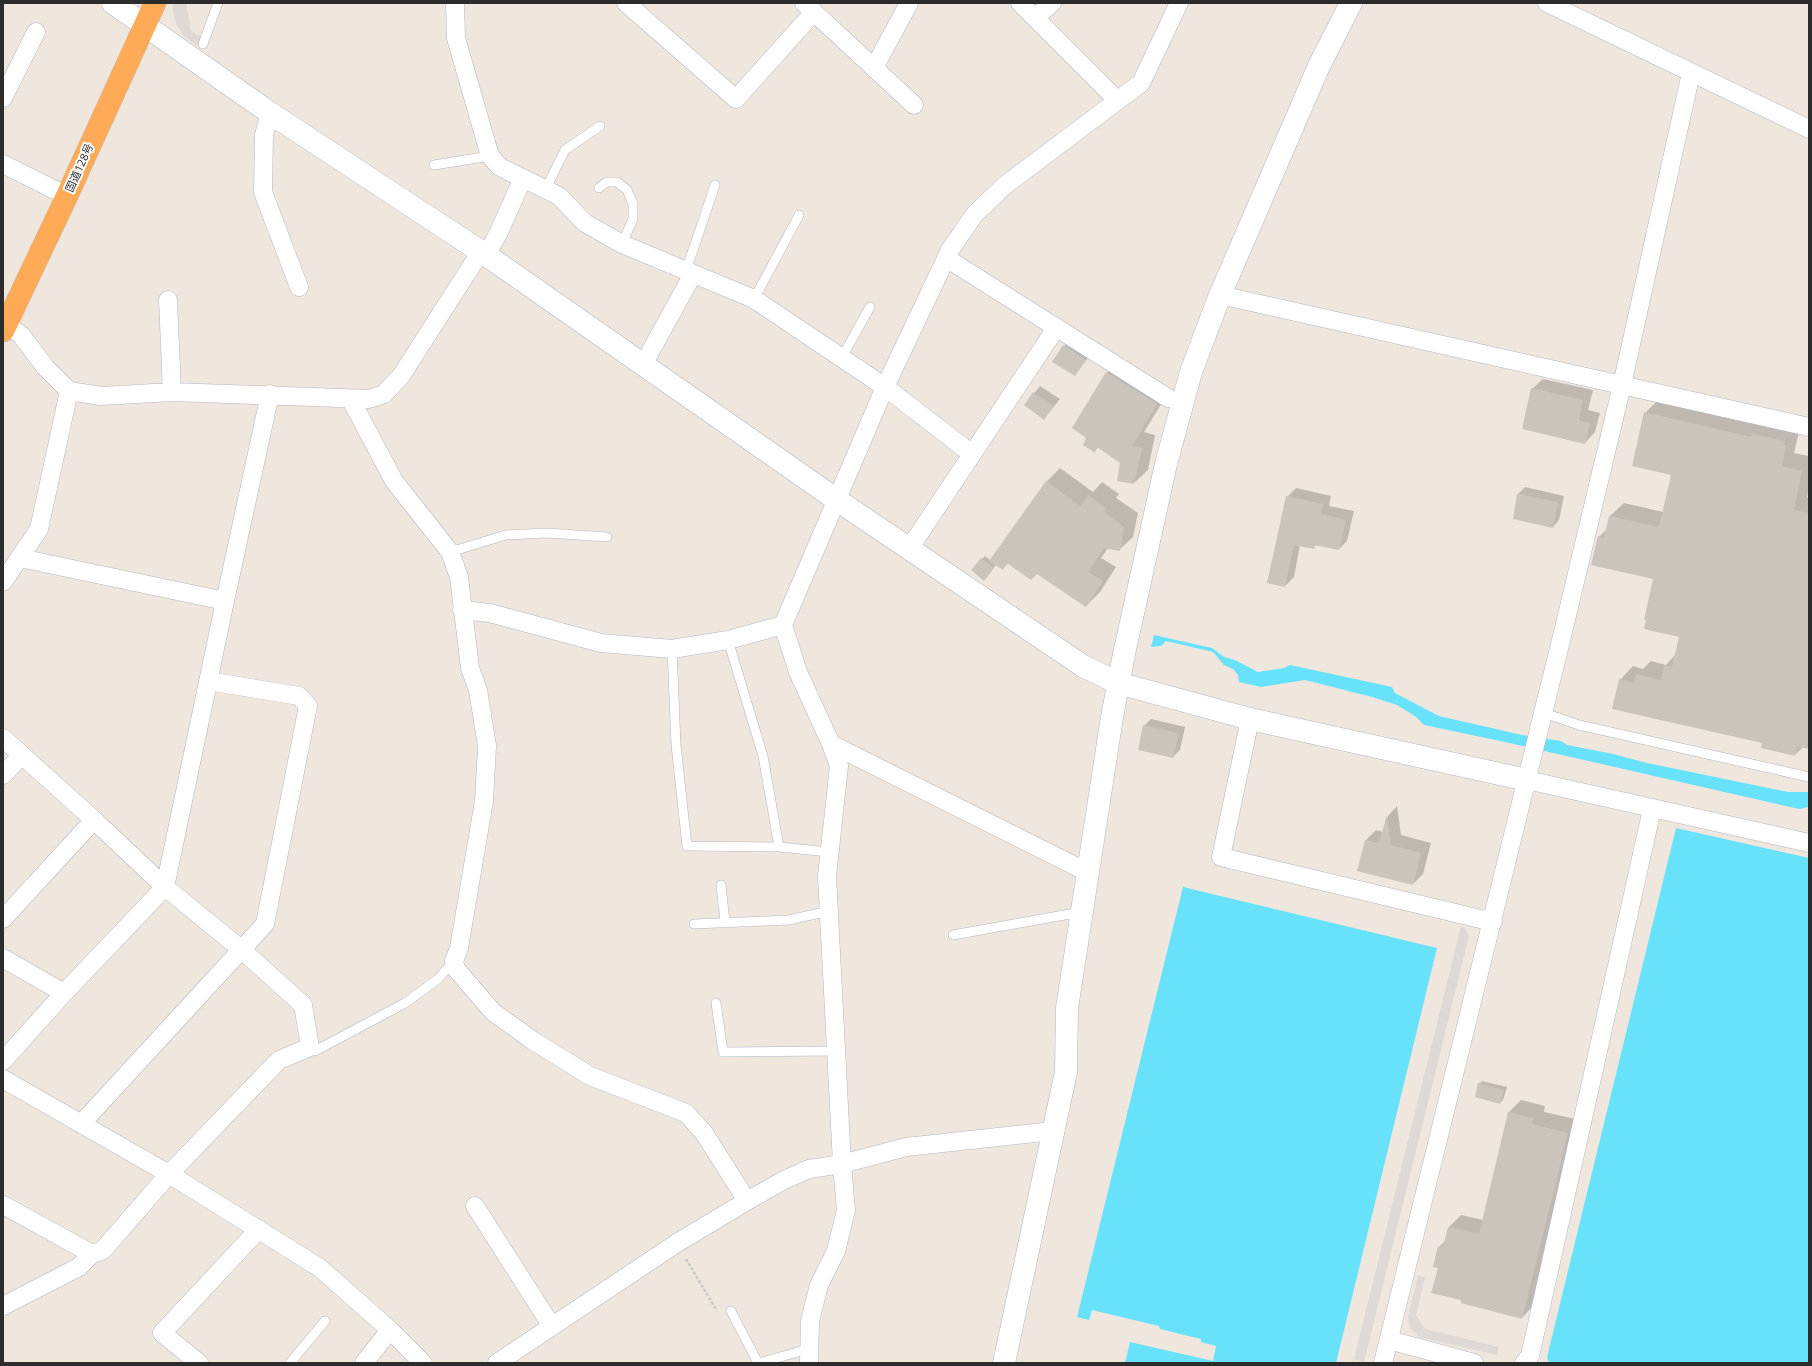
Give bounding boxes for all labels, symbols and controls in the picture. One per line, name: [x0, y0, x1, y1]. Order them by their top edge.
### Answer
street label: 国道128号: [63, 142, 97, 194]

